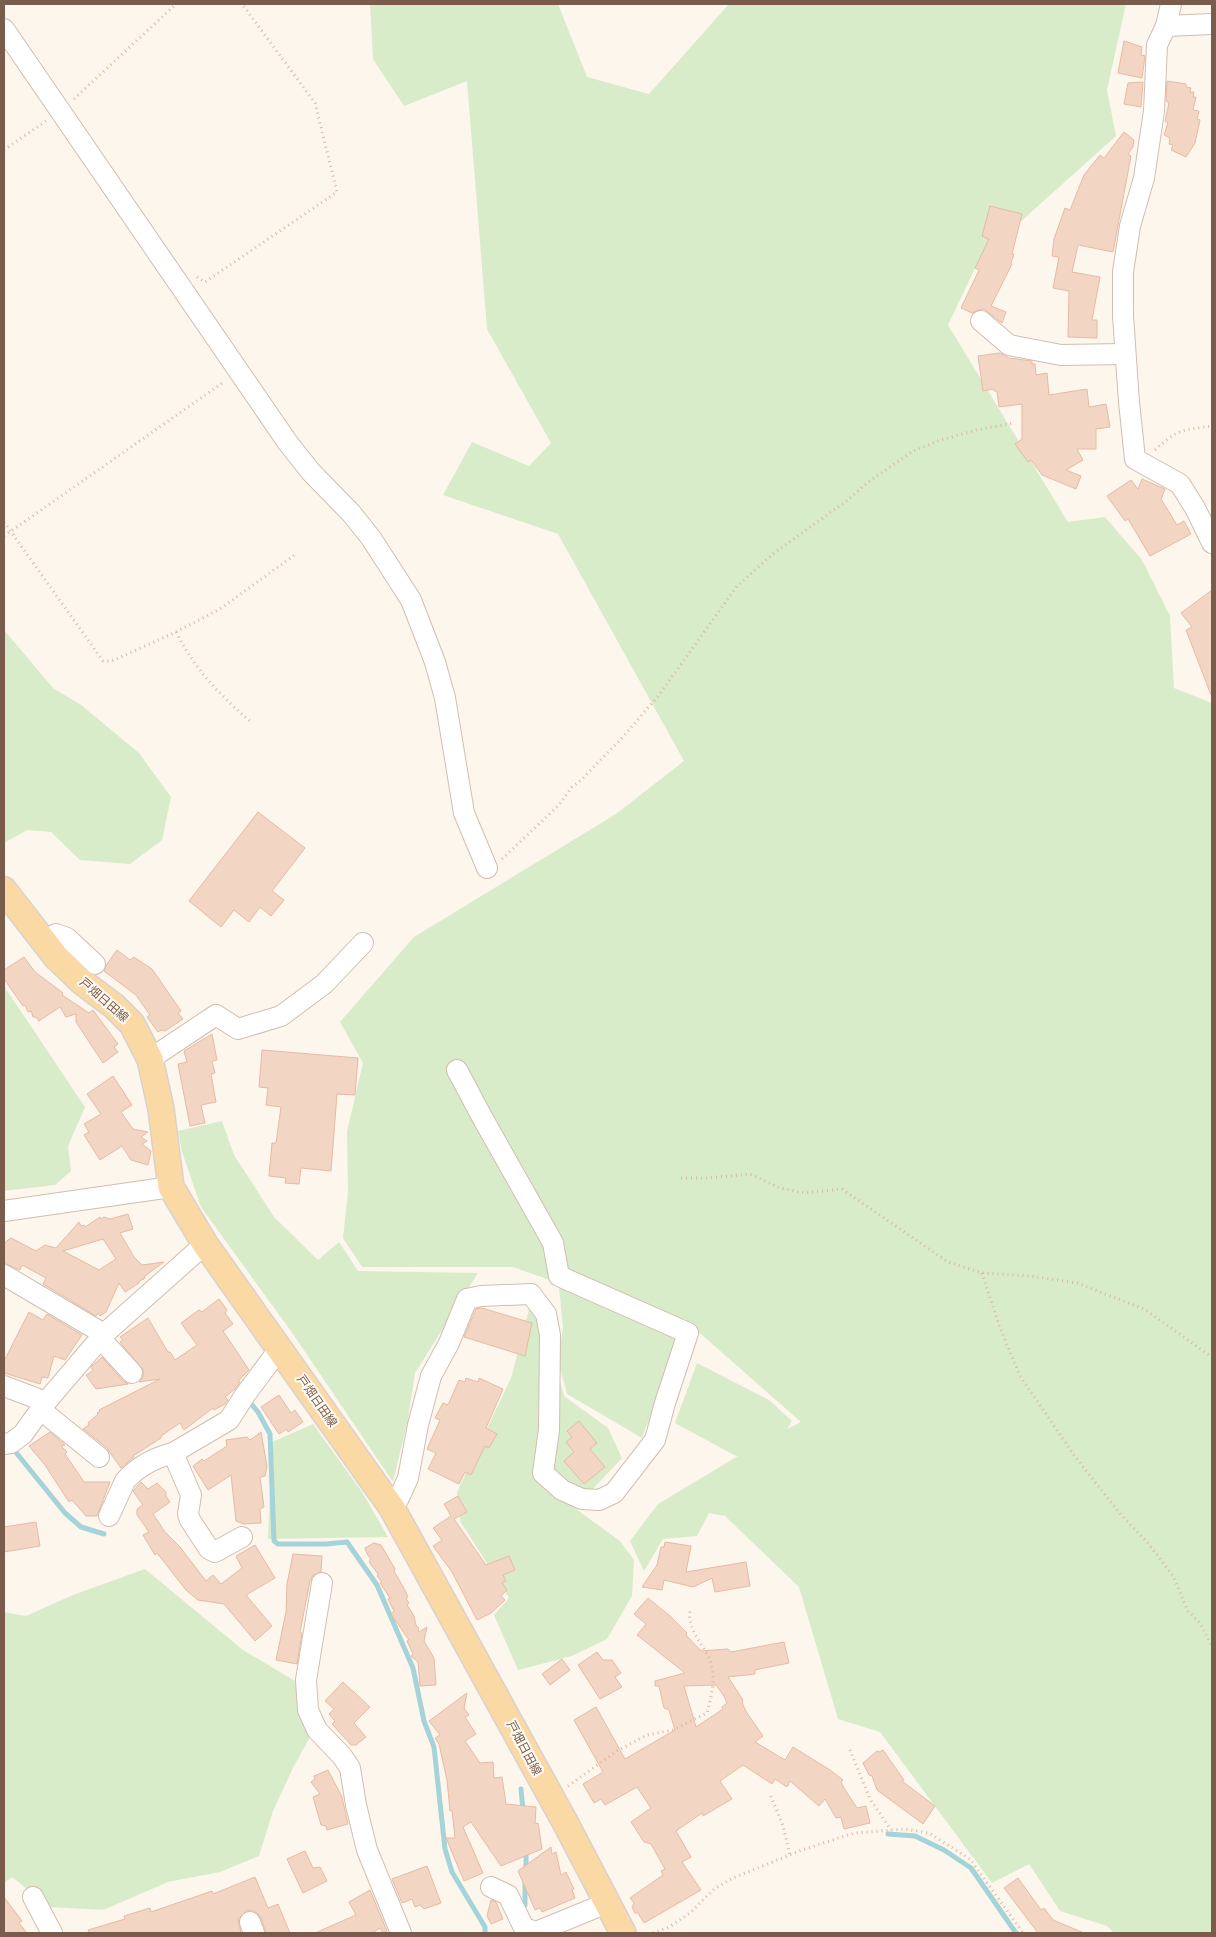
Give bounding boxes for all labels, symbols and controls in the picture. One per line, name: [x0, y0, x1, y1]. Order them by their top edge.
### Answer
street label: 戸畑日田線: [77, 974, 132, 1025]
street label: 戸畑日田線: [294, 1372, 341, 1430]
street label: 戸畑日田線: [504, 1718, 545, 1778]

